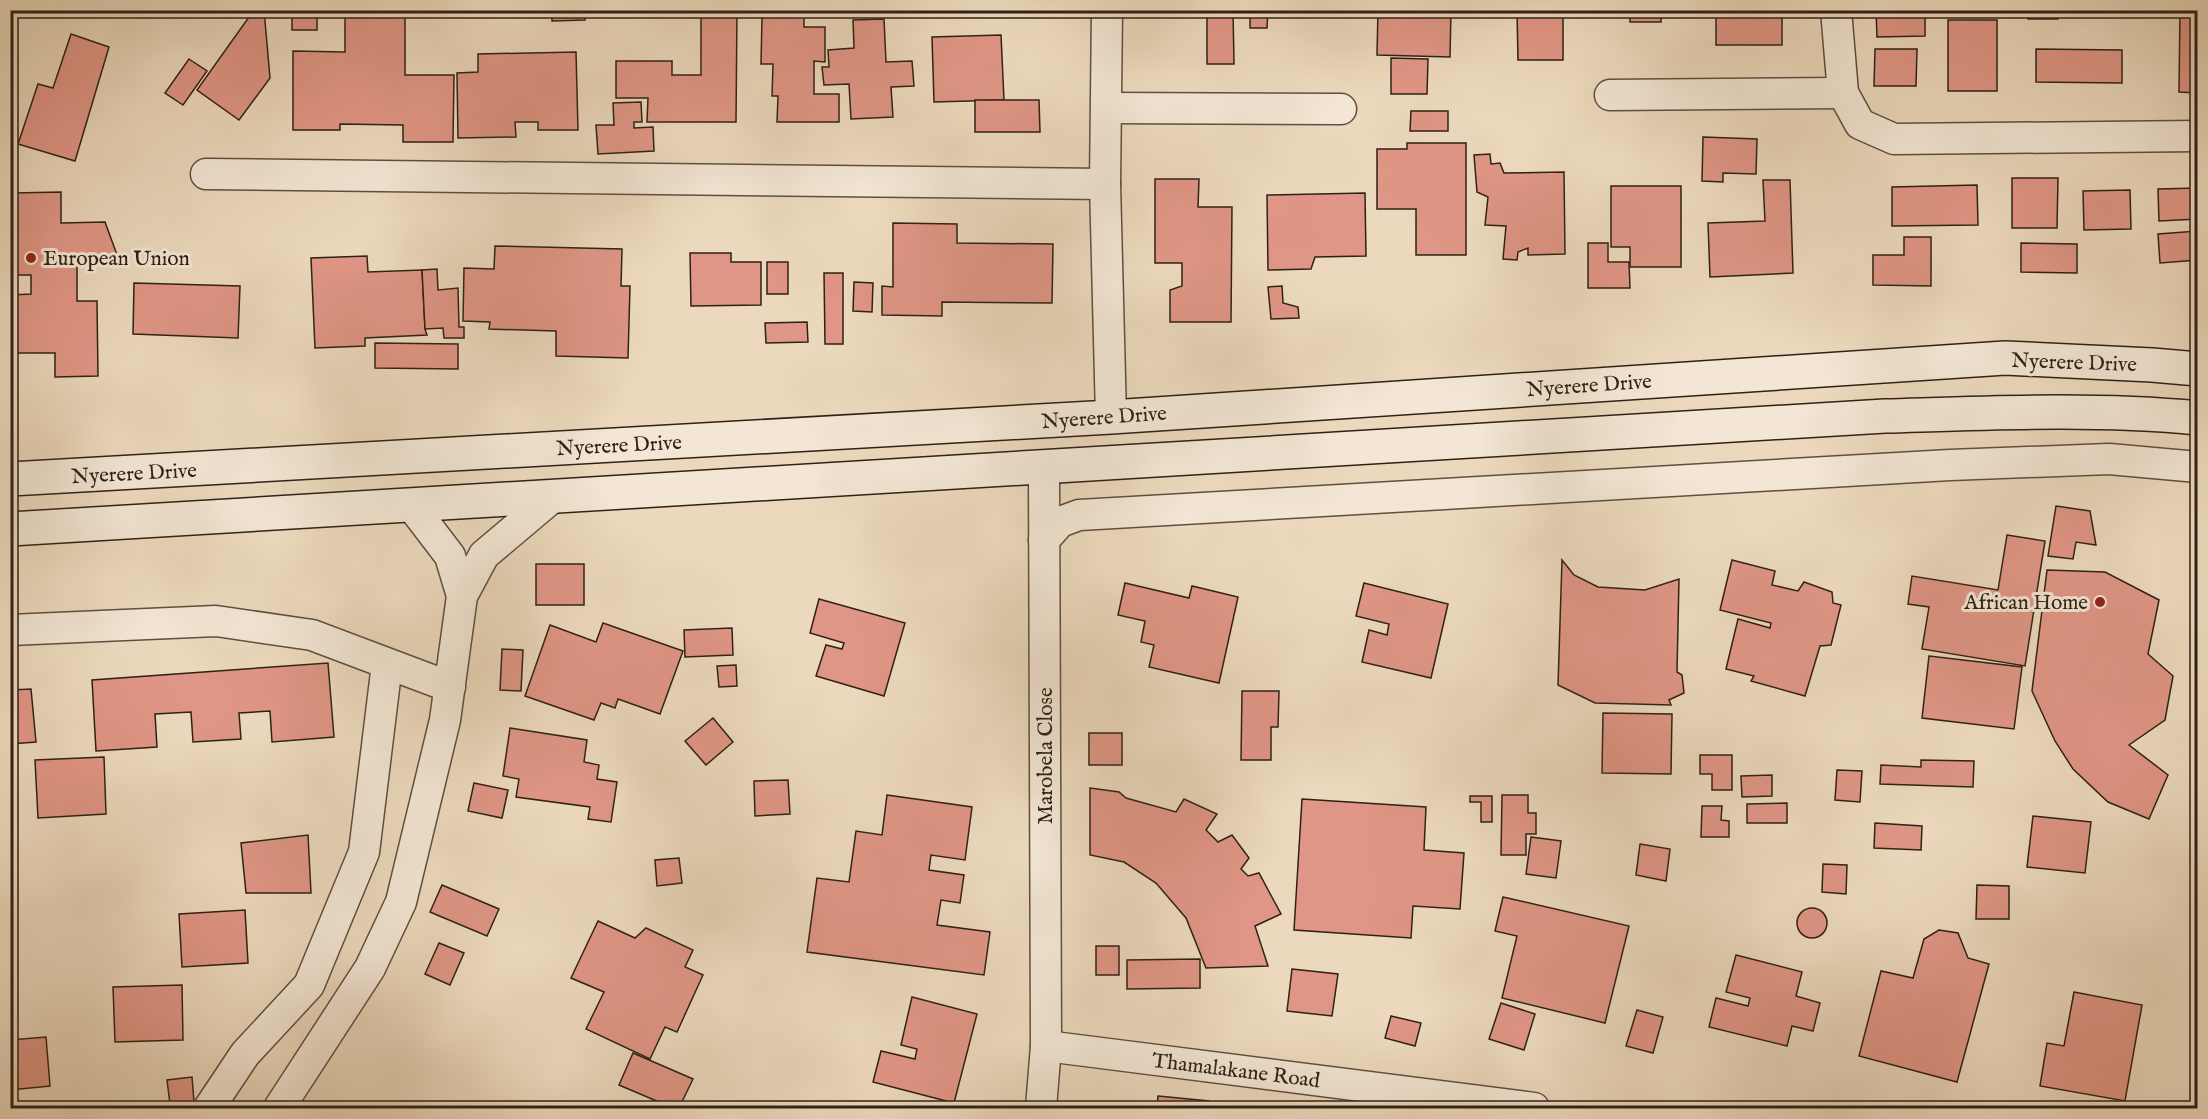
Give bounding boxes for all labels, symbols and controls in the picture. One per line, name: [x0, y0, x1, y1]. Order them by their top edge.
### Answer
place label: European Union: [43, 246, 190, 273]
marker: European Union: [24, 251, 38, 265]
street label: Nyerere Drive: [2011, 348, 2138, 379]
street label: Nyerere Drive: [1525, 369, 1653, 404]
street label: Nyerere Drive: [1040, 401, 1168, 436]
street label: Nyerere Drive: [556, 430, 683, 463]
street label: Nyerere Drive: [71, 458, 198, 491]
place label: African Home: [1963, 590, 2088, 617]
marker: African Home: [2093, 595, 2107, 609]
street label: Marobela Close: [1033, 687, 1060, 825]
street label: Thamalakane Road: [1150, 1048, 1322, 1095]

